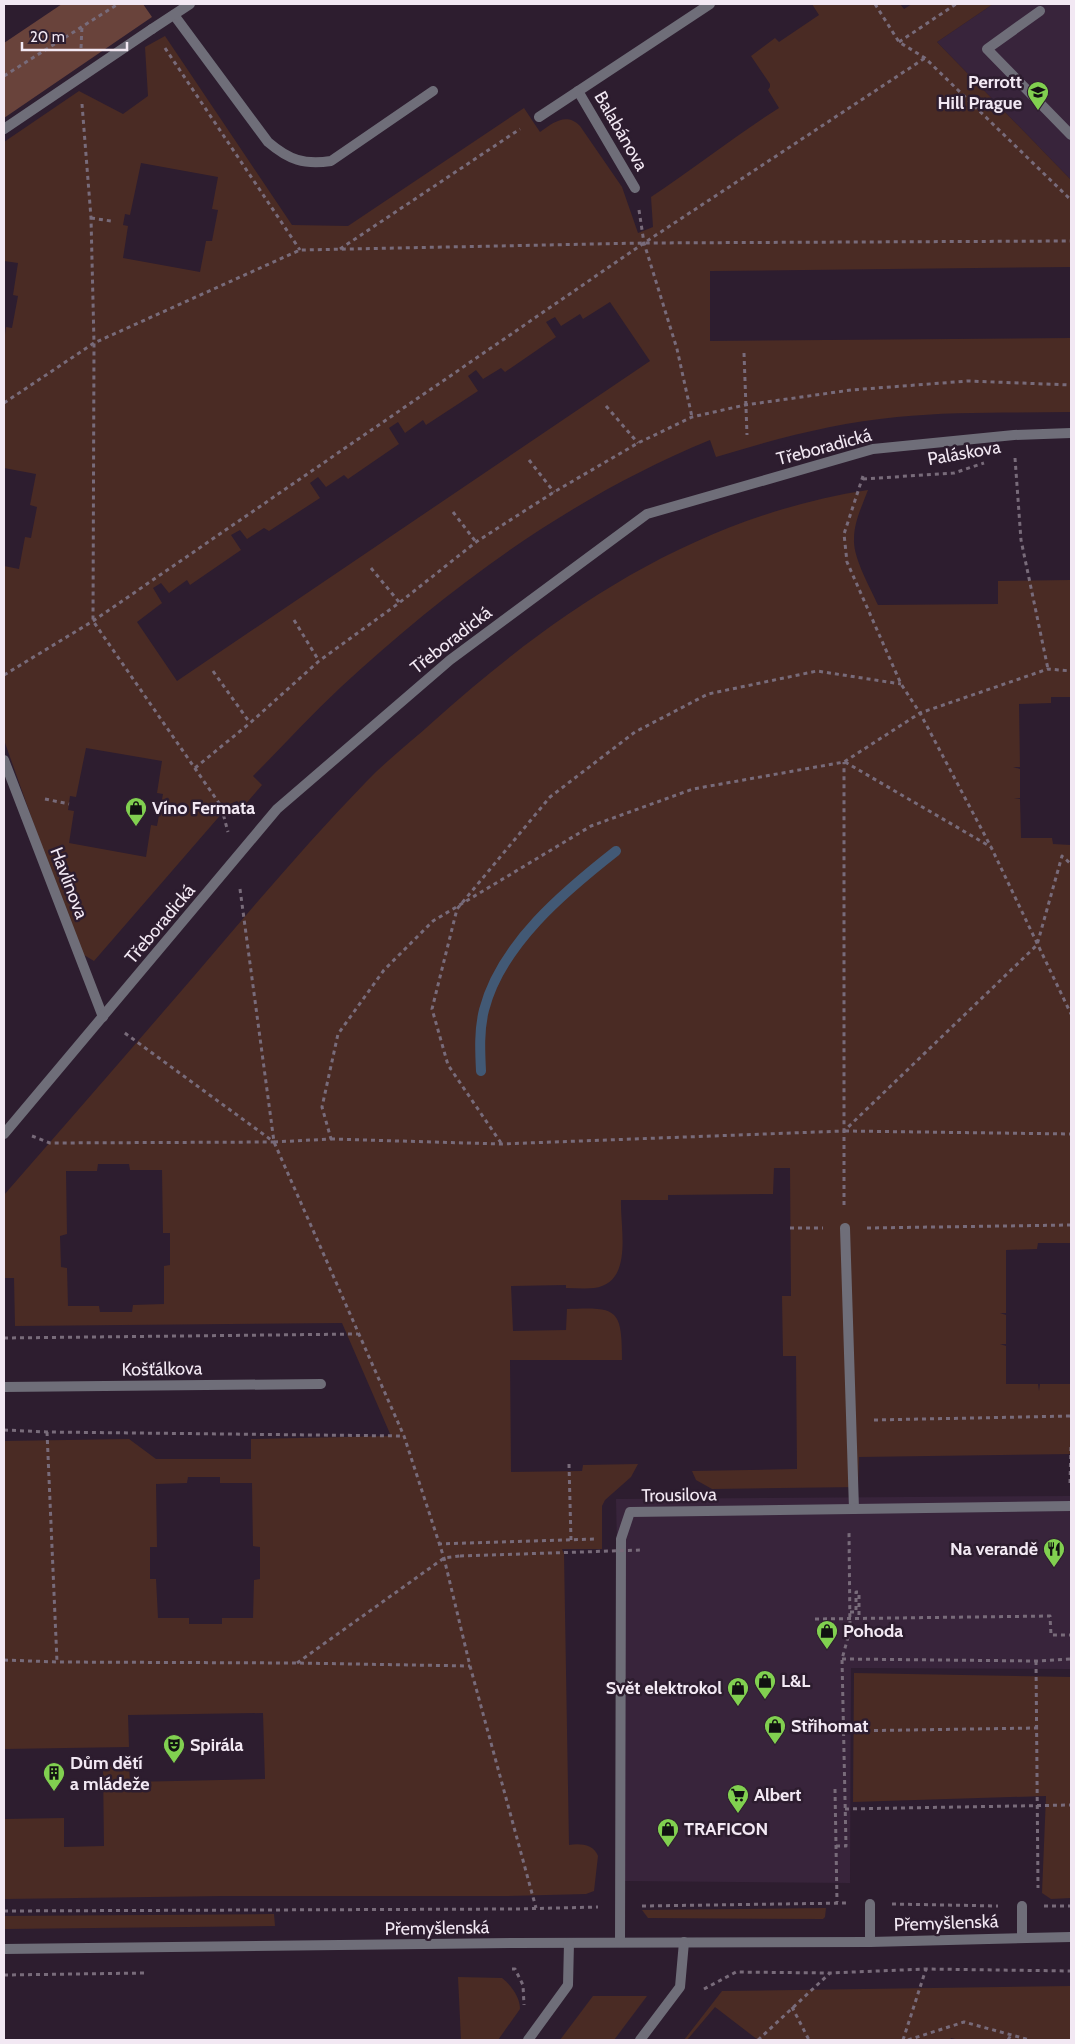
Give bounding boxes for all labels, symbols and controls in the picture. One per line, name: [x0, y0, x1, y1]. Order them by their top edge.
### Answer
scale bar: [22, 20, 128, 52]
text: 20 m: [30, 28, 65, 46]
place label: Perrott Hill Prague: [938, 71, 1022, 114]
school or university icon: Perrott Hill Prague: [1026, 80, 1050, 111]
street label: Balabánova: [589, 87, 653, 175]
street label: Třeboradická: [774, 424, 874, 470]
street label: Paláskova: [926, 436, 1003, 470]
street label: Třeboradická: [406, 601, 496, 679]
shop icon: Víno Fermata: [124, 796, 148, 827]
place label: Víno Fermata: [152, 797, 255, 819]
street label: Havlínova: [45, 844, 93, 922]
street label: Třeboradická: [120, 879, 200, 968]
street label: Košťálkova: [121, 1357, 203, 1381]
street label: Trousilova: [641, 1483, 717, 1507]
restaurant icon: Na verandě: [1042, 1537, 1066, 1568]
place label: Na verandě: [950, 1538, 1038, 1560]
shop icon: Pohoda: [815, 1619, 839, 1650]
place label: Pohoda: [843, 1620, 903, 1642]
shop icon: L&L: [753, 1669, 777, 1700]
place label: L&L: [781, 1670, 810, 1692]
shop icon: Svět elektrokol: [726, 1676, 750, 1707]
place label: Svět elektrokol: [606, 1677, 722, 1699]
shop icon: Střihomat: [763, 1714, 787, 1745]
place label: Střihomat: [791, 1715, 869, 1737]
theatre icon: Spirála: [162, 1733, 186, 1764]
place label: Spirála: [190, 1734, 243, 1756]
place label: Dům dětí a mládeže: [70, 1752, 150, 1795]
building icon: Dům dětí a mládeže: [42, 1761, 66, 1792]
supermarket icon: Albert: [726, 1783, 750, 1814]
place label: Albert: [754, 1784, 802, 1806]
shop icon: TRAFICON: [656, 1817, 680, 1848]
place label: TRAFICON: [684, 1818, 768, 1840]
street label: Přemyšlenská: [893, 1910, 999, 1936]
street label: Přemyšlenská: [384, 1916, 490, 1940]

